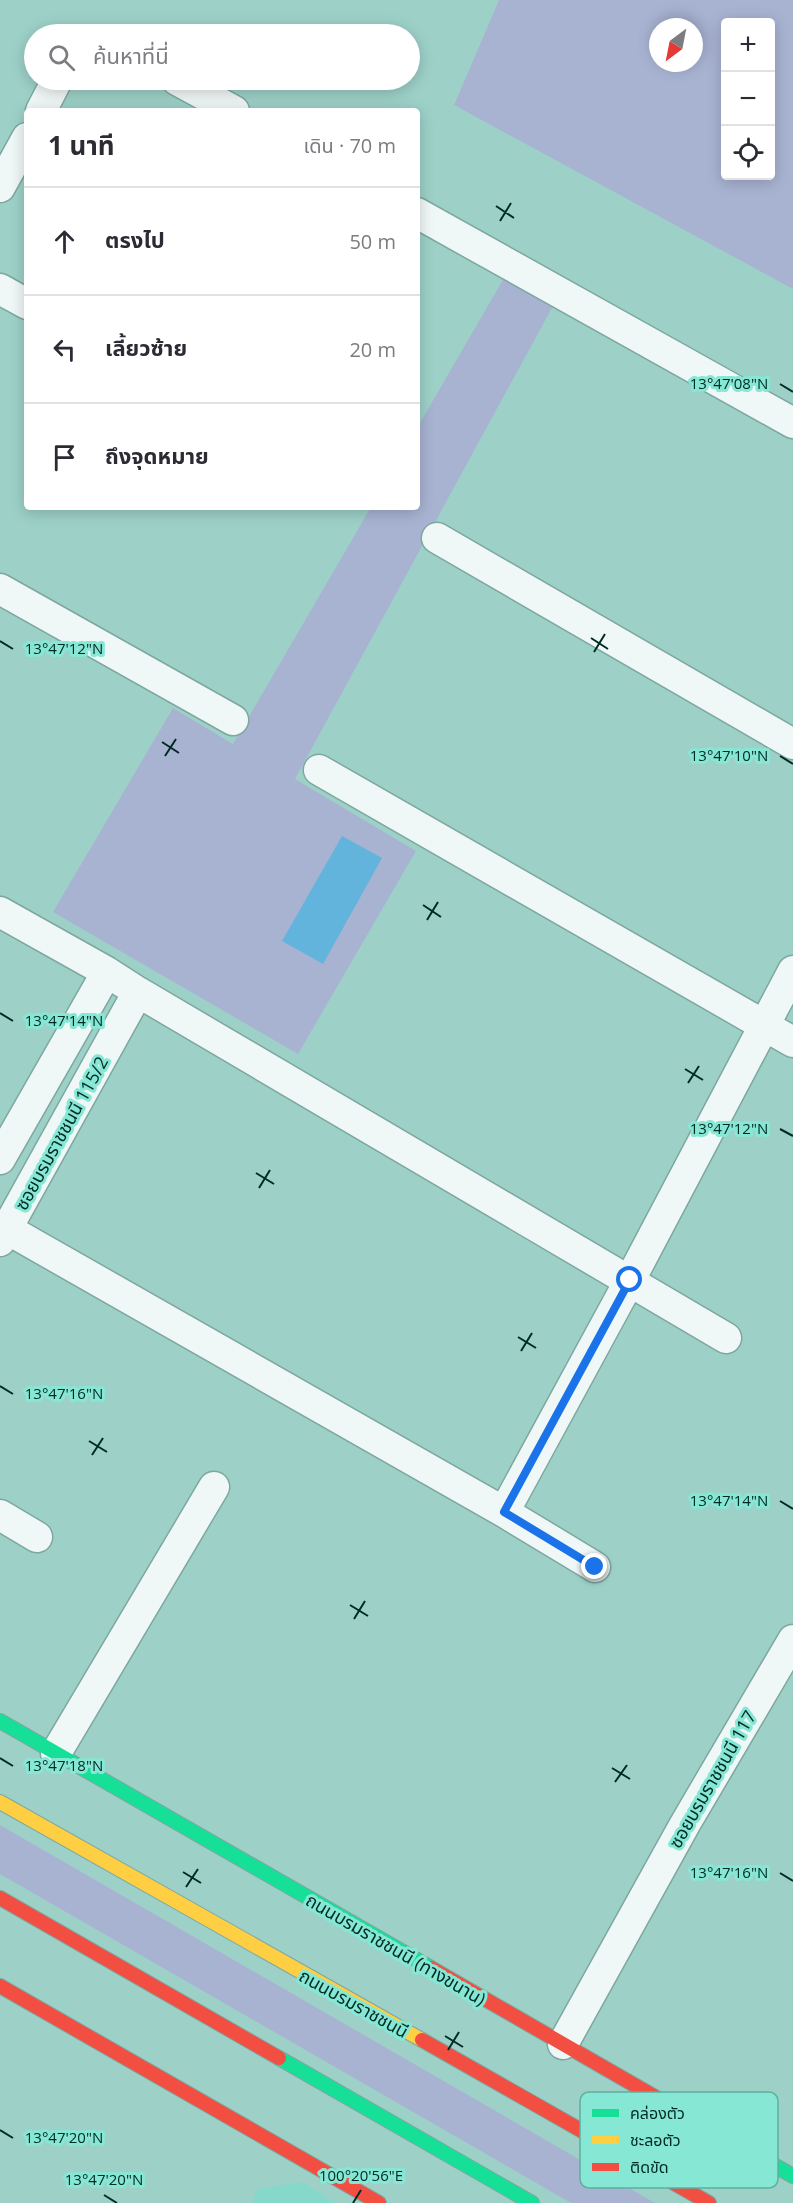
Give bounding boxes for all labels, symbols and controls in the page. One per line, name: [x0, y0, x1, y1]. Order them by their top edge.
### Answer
north arrow: [649, 18, 703, 72]
map controls: [721, 18, 775, 180]
button: +: [721, 18, 775, 72]
search box: [24, 24, 420, 90]
text: ค้นหาที่นี่: [93, 40, 169, 70]
icon: search: [45, 41, 78, 74]
button: −: [721, 72, 775, 126]
button: locate: [721, 126, 775, 180]
text: 1 นาที: [48, 127, 114, 163]
text: เดิน · 70 m: [303, 132, 396, 159]
text: ตรงไป: [105, 224, 165, 254]
icon: ahead: [48, 225, 81, 258]
text: 50 m: [349, 228, 396, 255]
text: เลี้ยวซ้าย: [105, 332, 187, 362]
icon: left: [48, 333, 81, 366]
text: 20 m: [349, 336, 396, 363]
text: 13°47'08"N: [690, 373, 768, 393]
text: ถึงจุดหมาย: [105, 440, 209, 470]
icon: arrive: [48, 441, 81, 474]
text: 13°47'12"N: [25, 638, 103, 658]
text: 13°47'10"N: [690, 745, 768, 765]
text: 13°47'14"N: [25, 1010, 103, 1030]
street label: ซอยบรมราชชนนี 115/2: [9, 1052, 113, 1214]
text: 13°47'12"N: [690, 1118, 768, 1138]
route start: [616, 1266, 642, 1292]
text: 13°47'16"N: [25, 1383, 103, 1403]
text: 13°47'14"N: [690, 1490, 768, 1510]
route end: [581, 1553, 607, 1579]
street label: ซอยบรมราชชนนี 117: [663, 1706, 761, 1852]
text: 13°47'18"N: [25, 1755, 103, 1775]
text: 13°47'16"N: [690, 1862, 768, 1882]
street label: ถนนบรมราชชนนี (ทางขนาน): [302, 1889, 490, 2009]
street label: ถนนบรมราชชนนี: [296, 1964, 412, 2042]
legend: [580, 2092, 778, 2188]
text: คล่องตัว: [630, 2102, 685, 2124]
text: 13°47'20"N: [25, 2127, 103, 2147]
text: ชะลอตัว: [630, 2129, 681, 2151]
text: ติดขัด: [630, 2156, 669, 2178]
text: 100°20'56"E: [319, 2165, 403, 2185]
text: 13°47'20"N: [65, 2169, 143, 2189]

